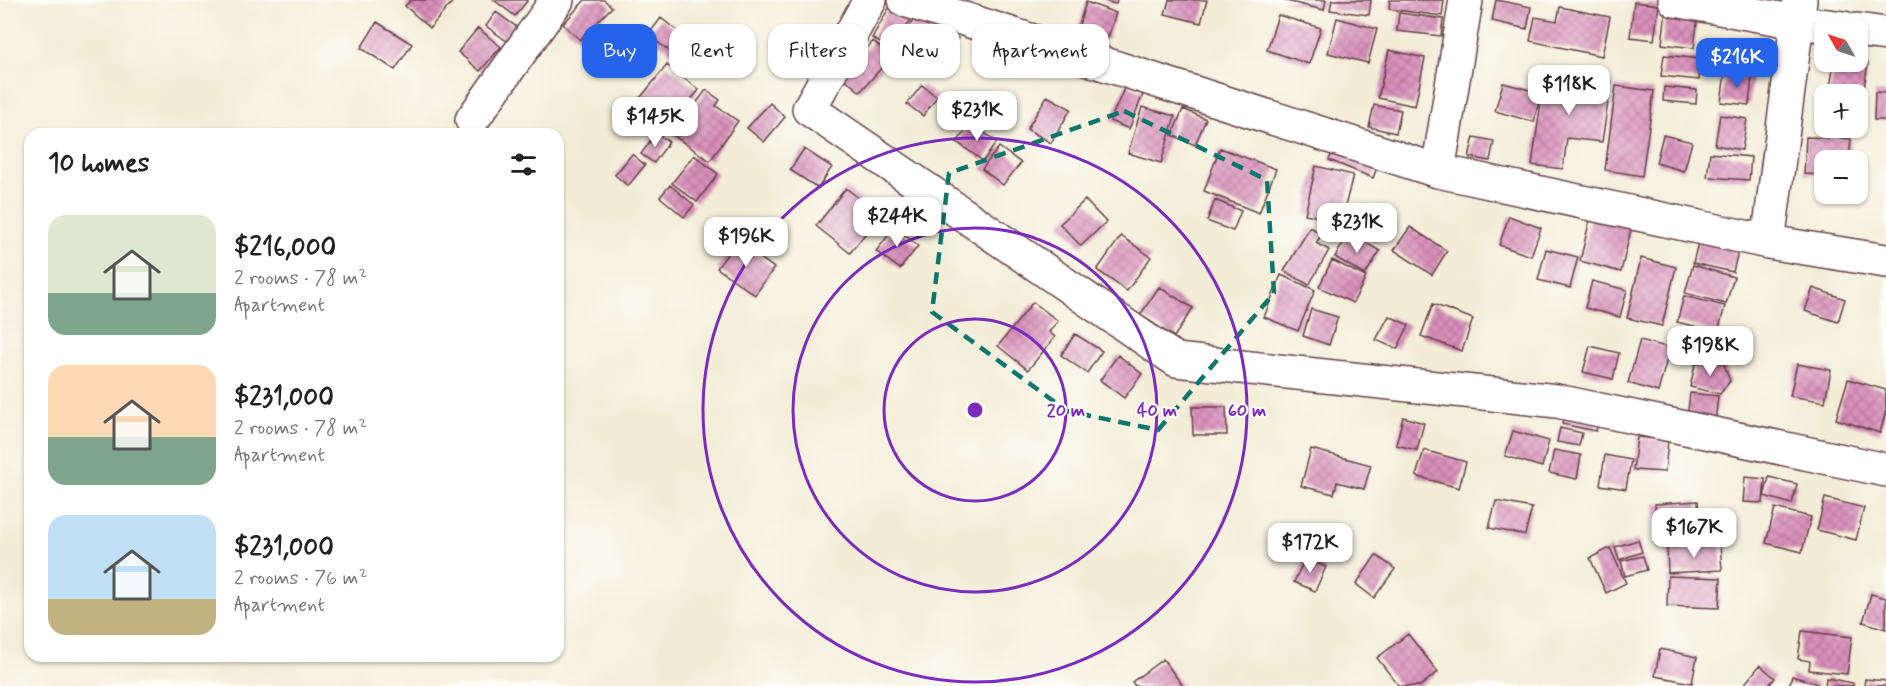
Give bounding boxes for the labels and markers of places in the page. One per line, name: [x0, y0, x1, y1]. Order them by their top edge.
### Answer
pin: $216K: [1695, 38, 1779, 89]
pin: $118K: [1527, 65, 1611, 116]
pin: $231K: [935, 91, 1019, 142]
pin: $145K: [613, 97, 697, 148]
pin: $244K: [855, 197, 939, 248]
pin: $231K: [1315, 203, 1399, 254]
pin: $196K: [704, 217, 788, 268]
pin: $198K: [1668, 326, 1752, 377]
centre of rings: [965, 400, 985, 420]
pin: $167K: [1652, 508, 1736, 559]
pin: $172K: [1268, 523, 1352, 574]

